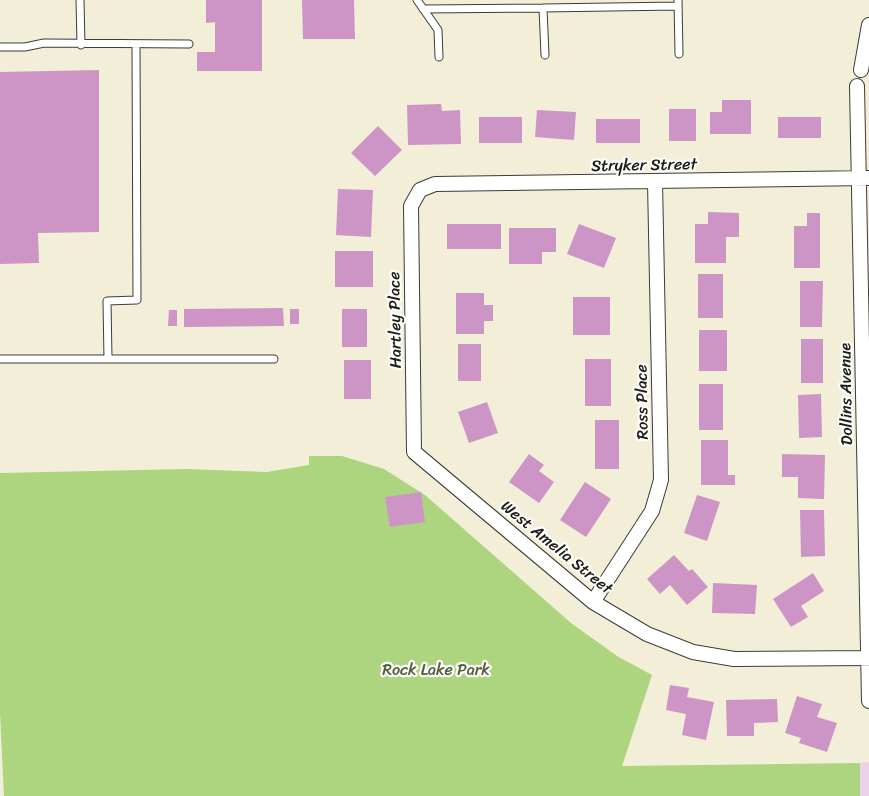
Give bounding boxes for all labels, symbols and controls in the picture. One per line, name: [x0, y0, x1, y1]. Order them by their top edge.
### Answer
street label: Stryker Street: [591, 155, 697, 177]
street label: Hartley Place: [386, 272, 406, 368]
street label: Dollins Avenue: [837, 343, 857, 445]
street label: Ross Place: [633, 364, 653, 440]
street label: West Amelia Street: [496, 497, 616, 599]
park label: Rock Lake Park: [382, 661, 490, 681]

